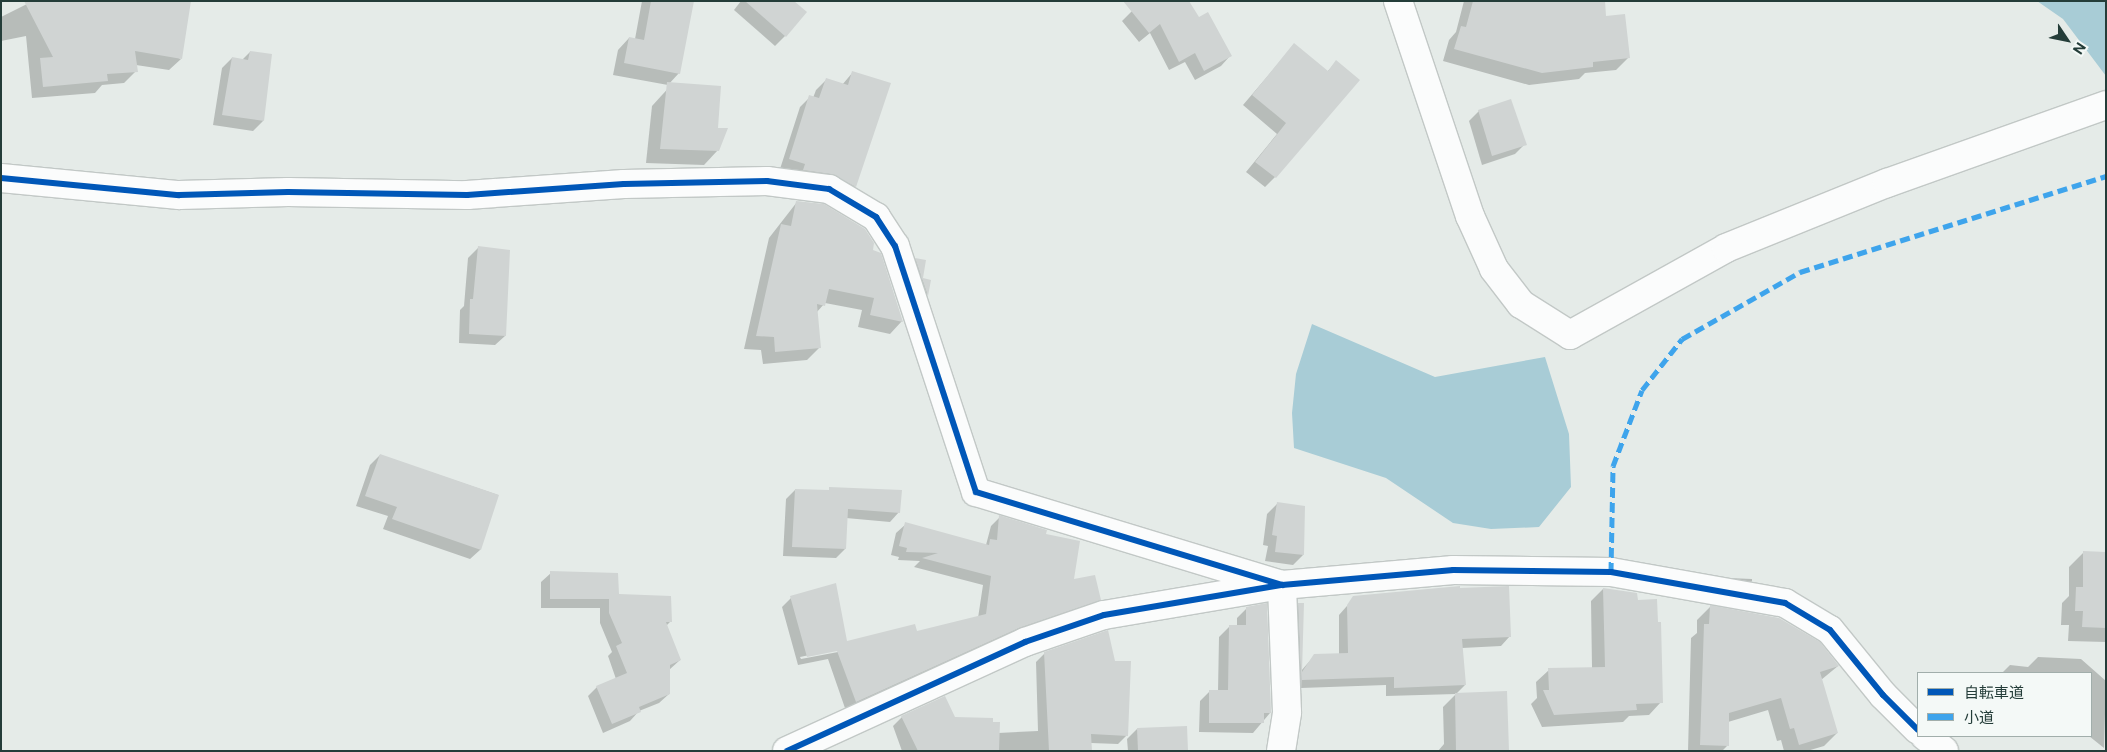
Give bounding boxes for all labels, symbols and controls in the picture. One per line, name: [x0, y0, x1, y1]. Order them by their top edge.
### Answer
north arrow: [2042, 15, 2092, 65]
text: N: [2070, 39, 2089, 57]
legend: [1917, 672, 2092, 737]
text: 自転車道: [1964, 684, 2024, 701]
text: 小道: [1964, 709, 1994, 726]

